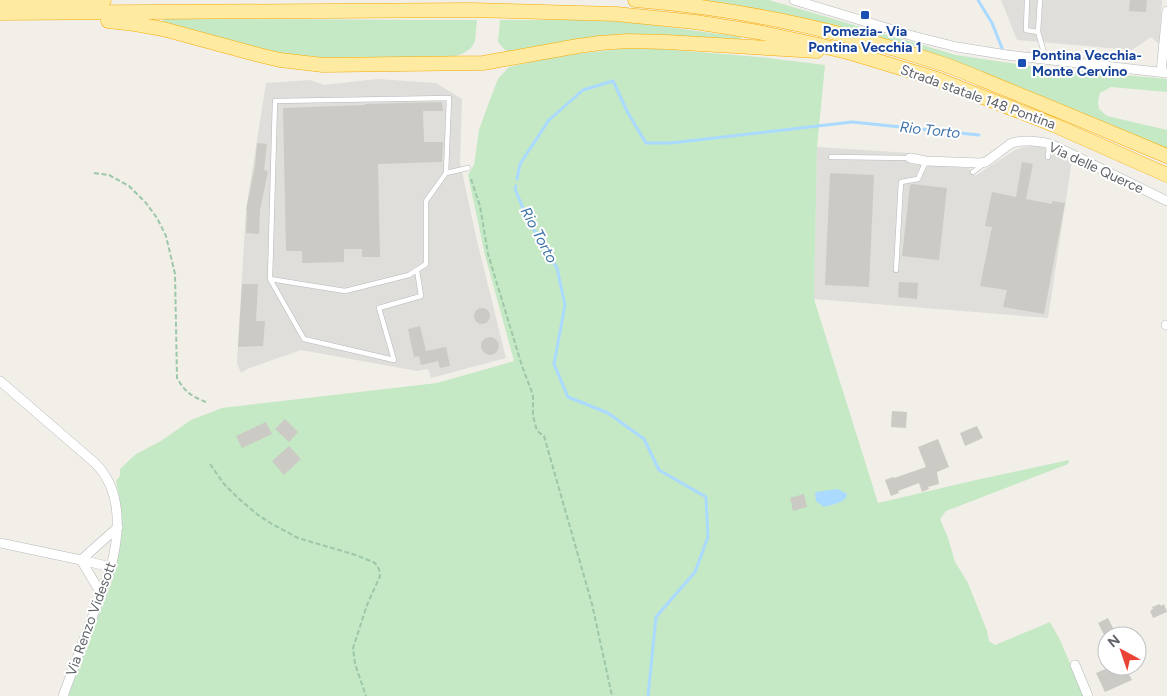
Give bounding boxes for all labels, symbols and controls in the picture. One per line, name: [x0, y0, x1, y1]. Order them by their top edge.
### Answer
marker: Pomezia- Via Pontina Vecchia 1: [859, 9, 871, 21]
place label: Pomezia- Via Pontina Vecchia 1: [808, 23, 922, 56]
place label: Pontina Vecchia- Monte Cervino: [1032, 47, 1142, 80]
marker: Pontina Vecchia- Monte Cervino: [1016, 57, 1028, 69]
street label: Strada statale 148 Pontina: [898, 61, 1058, 133]
water label: Rio Torto: [899, 118, 962, 142]
street label: Via delle Querce: [1046, 139, 1147, 198]
water label: Rio Torto: [517, 204, 561, 266]
street label: Via Renzo Videsott: [62, 560, 120, 678]
north arrow: [1097, 626, 1147, 676]
text: N: [1104, 631, 1124, 651]

